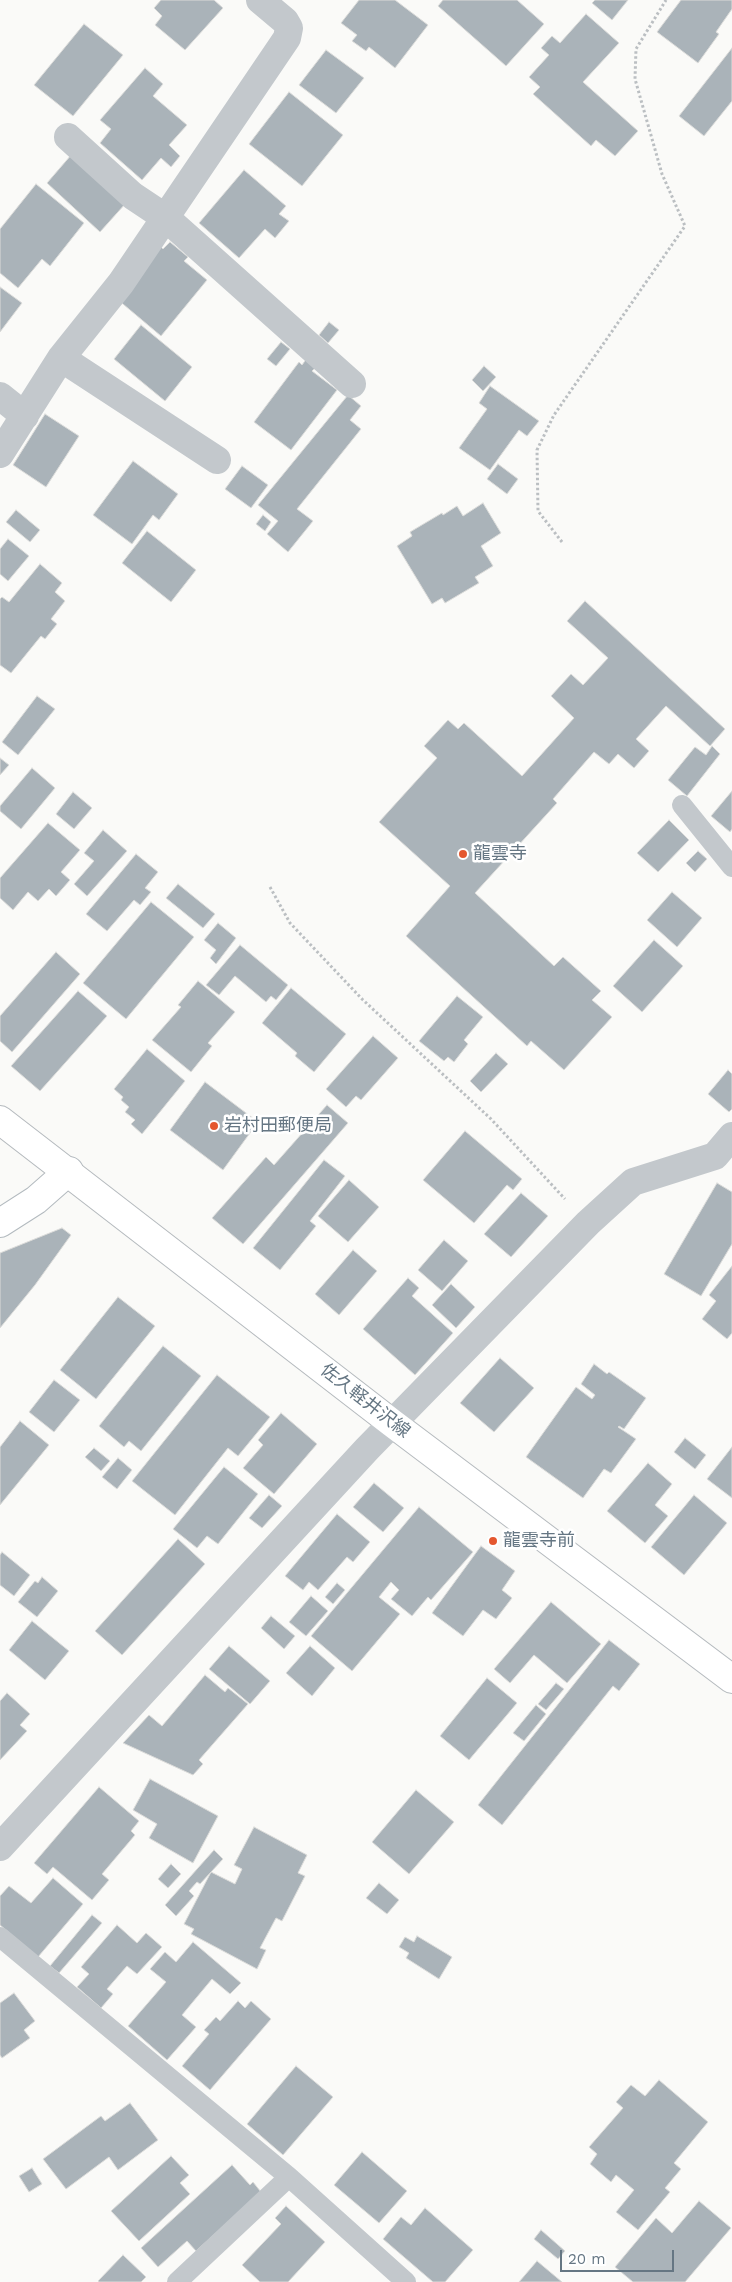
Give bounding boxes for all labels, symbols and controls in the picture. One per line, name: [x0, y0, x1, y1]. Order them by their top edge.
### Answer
place label: 龍雲寺: [473, 843, 527, 865]
marker: 龍雲寺: [457, 848, 469, 860]
place label: 岩村田郵便局: [224, 1115, 332, 1137]
marker: 岩村田郵便局: [208, 1120, 220, 1132]
street label: 佐久軽井沢線: [316, 1359, 414, 1443]
place label: 龍雲寺前: [503, 1530, 575, 1552]
marker: 龍雲寺前: [487, 1535, 499, 1547]
scale bar: [562, 2240, 676, 2272]
text: 20 m: [568, 2250, 606, 2268]

